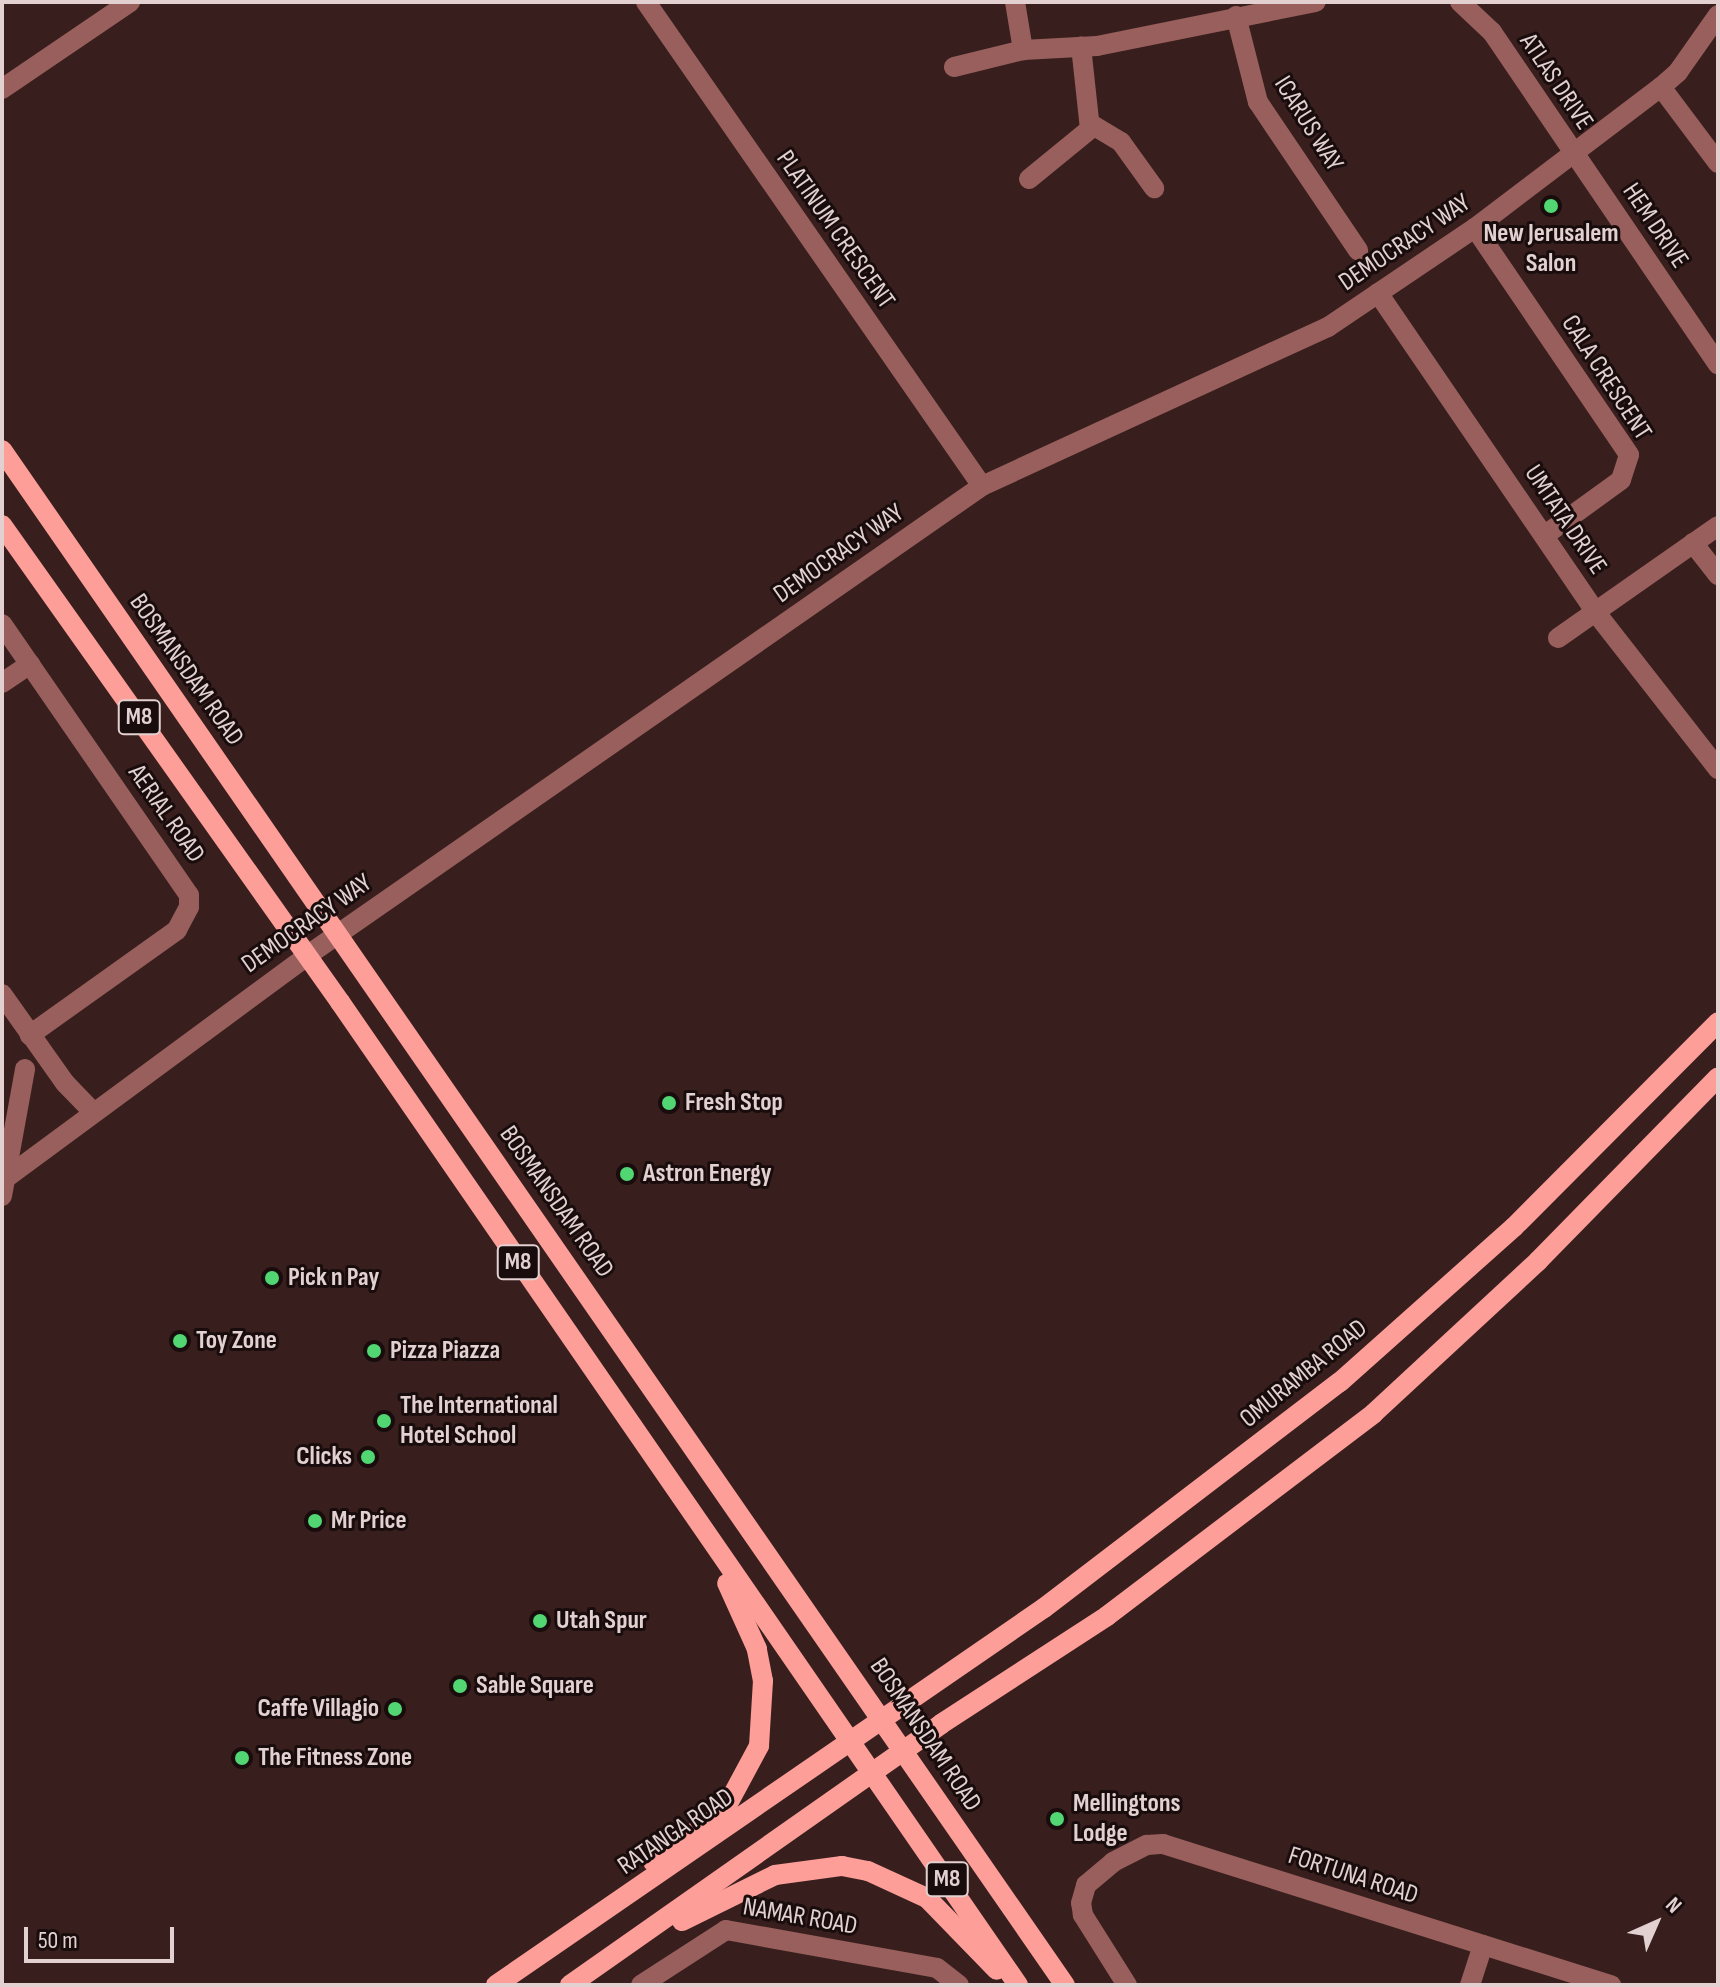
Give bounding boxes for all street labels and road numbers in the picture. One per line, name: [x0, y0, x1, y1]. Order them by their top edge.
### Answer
street label: ATLAS DRIVE: [1512, 28, 1600, 136]
street label: ICARUS WAY: [1267, 71, 1349, 177]
street label: PLATINUM CRESCENT: [769, 145, 901, 315]
street label: HEM DRIVE: [1615, 177, 1695, 275]
street label: DEMOCRACY WAY: [1333, 188, 1477, 298]
street label: CALA CRESCENT: [1554, 310, 1658, 446]
street label: UMTATA DRIVE: [1517, 459, 1613, 581]
street label: DEMOCRACY WAY: [768, 498, 910, 610]
street label: BOSMANSDAM ROAD: [122, 588, 250, 752]
road number: M8: [117, 697, 161, 737]
street label: AERIAL ROAD: [121, 759, 211, 869]
street label: DEMOCRACY WAY: [236, 868, 378, 980]
street label: BOSMANSDAM ROAD: [492, 1120, 620, 1284]
road number: M8: [496, 1242, 540, 1282]
street label: OMURAMBA ROAD: [1234, 1313, 1374, 1435]
street label: BOSMANSDAM ROAD: [862, 1653, 988, 1817]
street label: RATANGA ROAD: [612, 1782, 740, 1882]
street label: FORTUNA ROAD: [1284, 1840, 1422, 1912]
road number: M8: [925, 1859, 969, 1899]
street label: NAMAR ROAD: [740, 1892, 860, 1942]

